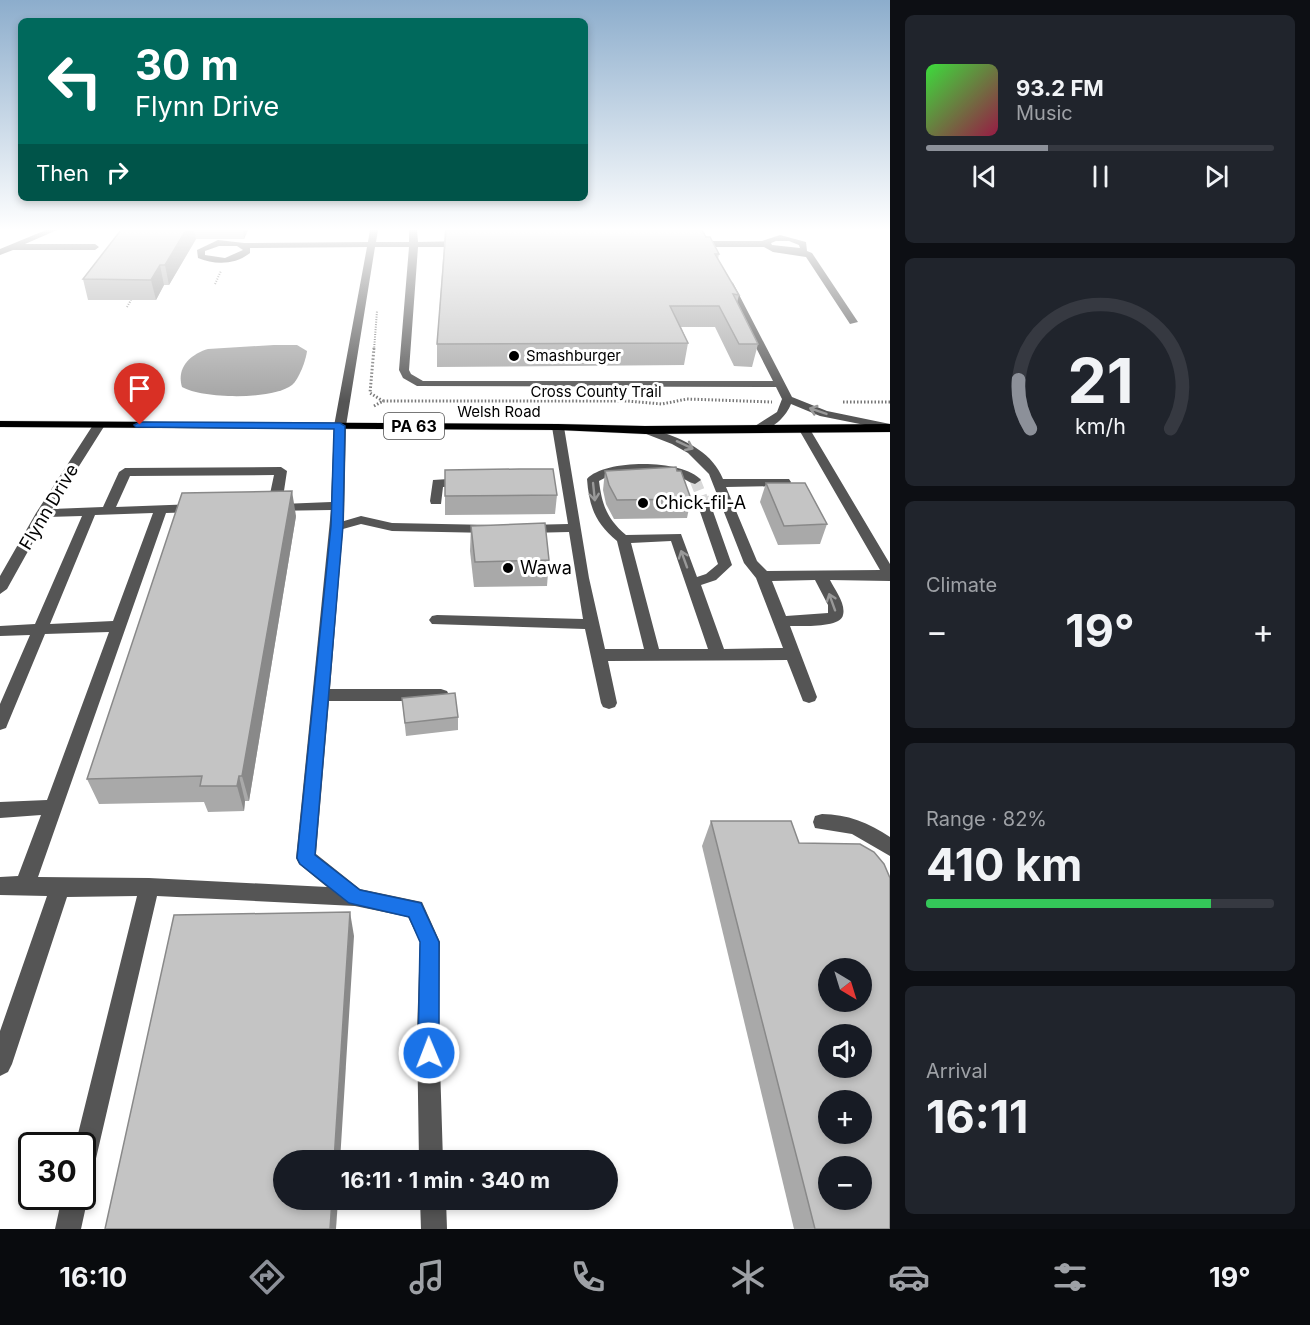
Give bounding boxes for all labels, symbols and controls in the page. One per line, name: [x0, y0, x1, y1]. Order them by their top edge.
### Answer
text: 30 m: [135, 39, 239, 90]
icon: left: [36, 42, 114, 120]
text: 93.2 FM: [1016, 75, 1104, 101]
text: Flynn Drive: [135, 90, 279, 123]
text: Music: [1016, 101, 1073, 125]
icon: right: [101, 156, 134, 189]
text: Then: [36, 160, 89, 186]
icon: previous: [968, 160, 1001, 193]
icon: pause: [1084, 160, 1117, 193]
icon: next: [1200, 160, 1233, 193]
text: 21: [1067, 343, 1133, 418]
place label: Smashburger: [526, 346, 621, 365]
marker: Smashburger: [507, 349, 521, 363]
pin: [114, 363, 165, 425]
icon: arrive: [123, 372, 156, 405]
street label: Cross County Trail: [530, 382, 662, 401]
street label: Welsh Road: [457, 402, 541, 421]
one-way arrow: [809, 405, 828, 416]
road number: PA 63: [384, 413, 444, 439]
text: km/h: [1075, 413, 1125, 439]
one-way arrow: [675, 440, 693, 452]
street label: Flynn Drive: [15, 460, 82, 553]
one-way arrow: [589, 482, 600, 501]
place label: Chick-fil-A: [655, 492, 746, 513]
marker: Chick-fil-A: [636, 496, 650, 510]
one-way arrow: [678, 550, 689, 569]
place label: Wawa: [520, 557, 572, 578]
marker: Wawa: [501, 561, 515, 575]
text: Climate: [926, 573, 997, 597]
one-way arrow: [825, 593, 836, 611]
text: 19°: [1065, 603, 1135, 658]
text: −: [926, 611, 948, 651]
text: +: [1252, 611, 1274, 651]
text: Range · 82%: [926, 807, 1047, 831]
text: 410 km: [926, 837, 1082, 892]
north arrow: [818, 958, 872, 1012]
map controls: [818, 958, 872, 1210]
position arrow: [397, 1021, 461, 1085]
button: sound: [818, 1024, 872, 1078]
text: Arrival: [926, 1059, 988, 1083]
text: 16:11: [926, 1089, 1028, 1144]
button: +: [818, 1090, 872, 1144]
speed limit sign: 30: [18, 1132, 96, 1210]
button: −: [818, 1156, 872, 1210]
text: 16:11 · 1 min · 340 m: [341, 1167, 550, 1193]
icon: directions: [246, 1256, 288, 1298]
icon: music: [406, 1256, 448, 1298]
icon: phone: [567, 1256, 609, 1298]
icon: climate: [727, 1256, 769, 1298]
icon: car: [888, 1256, 930, 1298]
icon: filters: [1049, 1256, 1091, 1298]
text: 16:10: [59, 1261, 127, 1294]
text: 19°: [1209, 1261, 1251, 1294]

